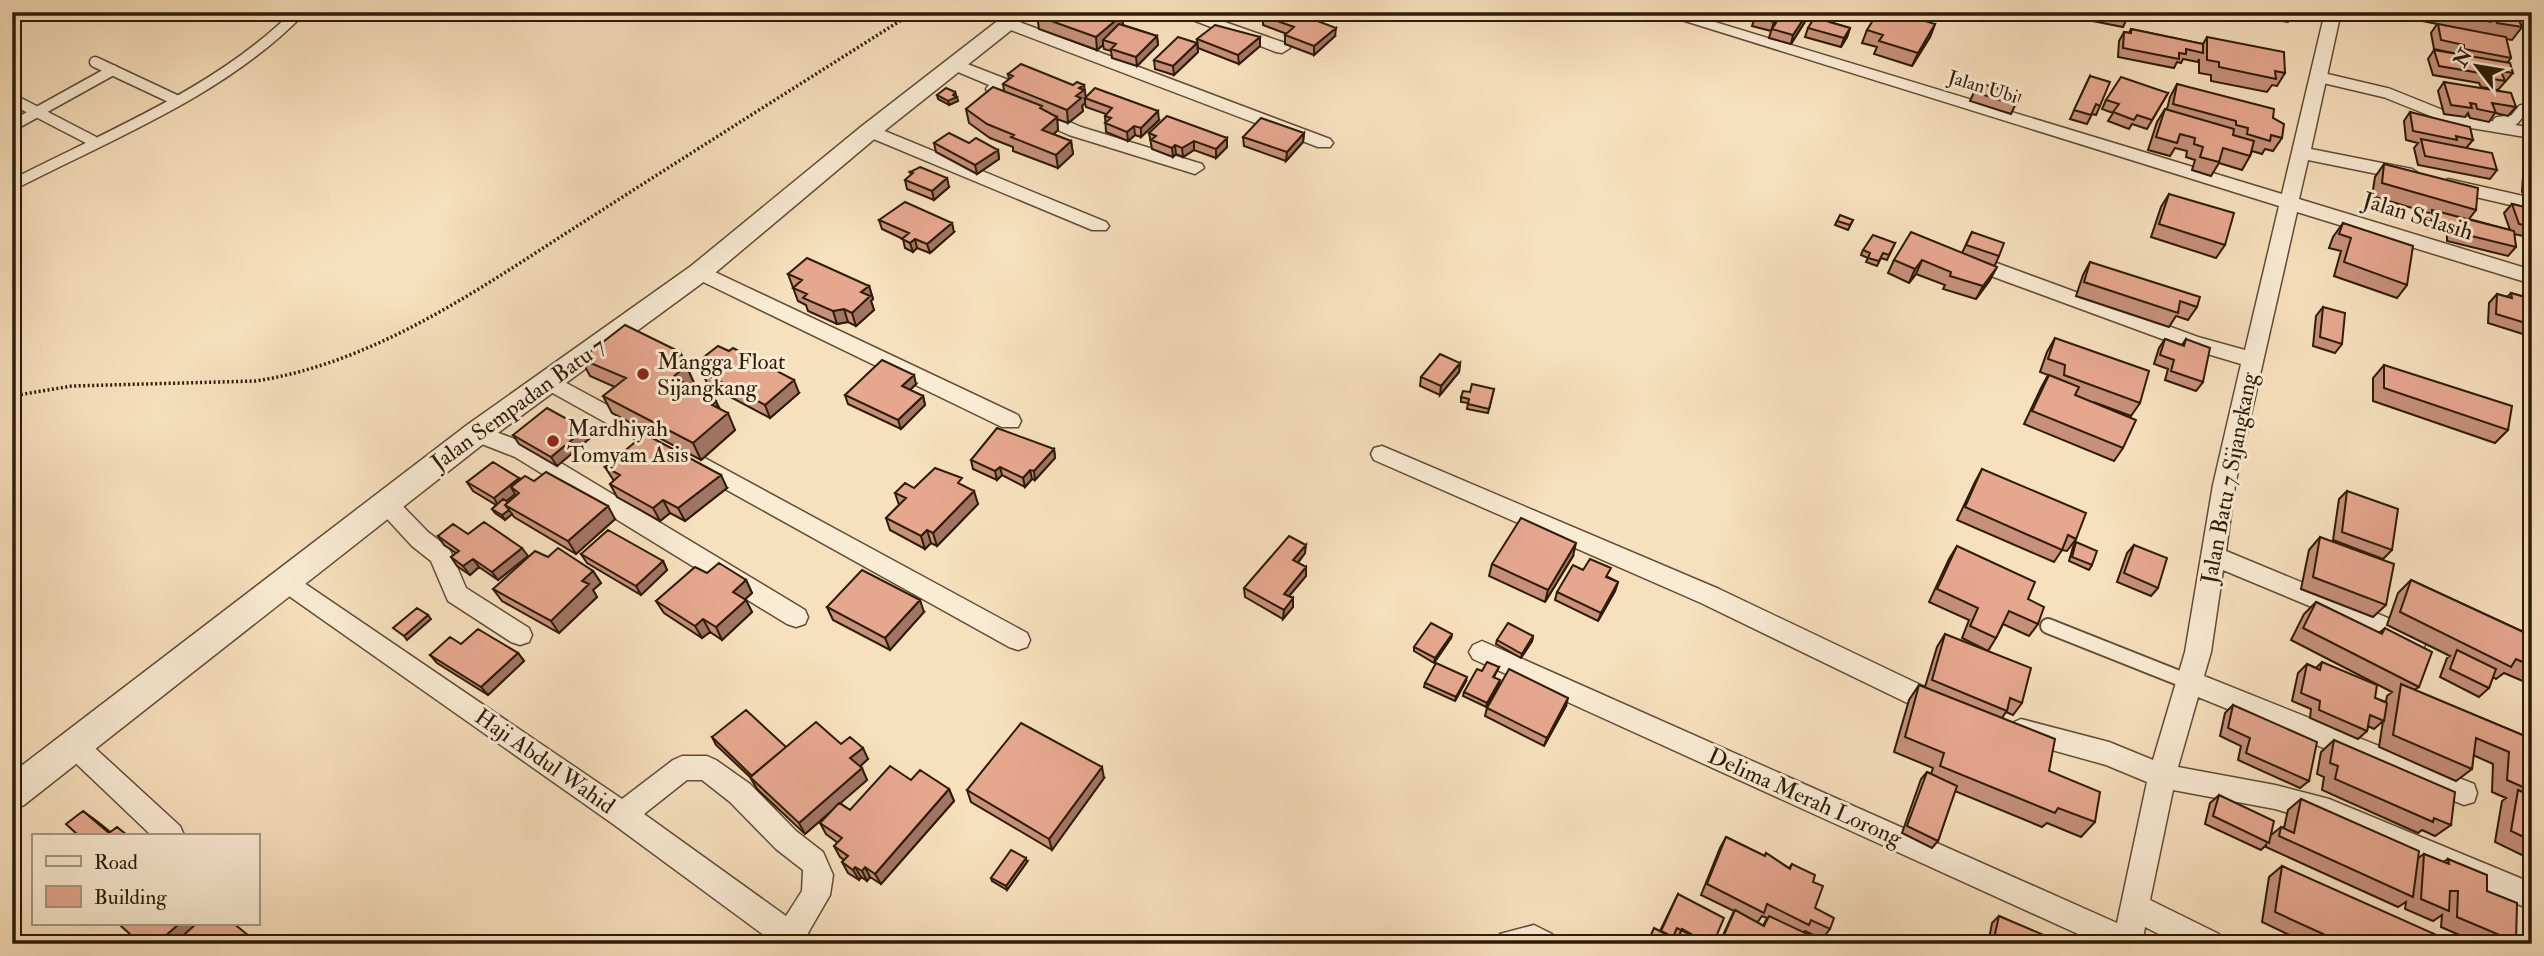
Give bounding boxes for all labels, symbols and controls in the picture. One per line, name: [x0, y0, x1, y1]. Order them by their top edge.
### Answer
north arrow: [2442, 32, 2512, 102]
text: N: [2448, 43, 2478, 72]
street label: Jalan Ubi: [1944, 65, 2021, 109]
street label: Jalan Selasih: [2358, 185, 2477, 247]
street label: Jalan Sempadan Batu 7: [424, 331, 612, 478]
place label: Mangga Float Sijangkang: [657, 347, 786, 402]
marker: Mangga Float Sijangkang: [635, 366, 651, 382]
street label: Jalan Batu 7 Sijangkang: [2194, 369, 2264, 587]
place label: Mardhiyah Tomyam Asis: [567, 414, 688, 469]
marker: Mardhiyah Tomyam Asis: [545, 433, 561, 449]
street label: Haji Abdul Wahid: [469, 702, 621, 820]
street label: Delima Merah Lorong: [1703, 741, 1907, 853]
legend: [32, 834, 259, 925]
text: Road: [94, 849, 139, 876]
text: Building: [94, 884, 167, 911]

